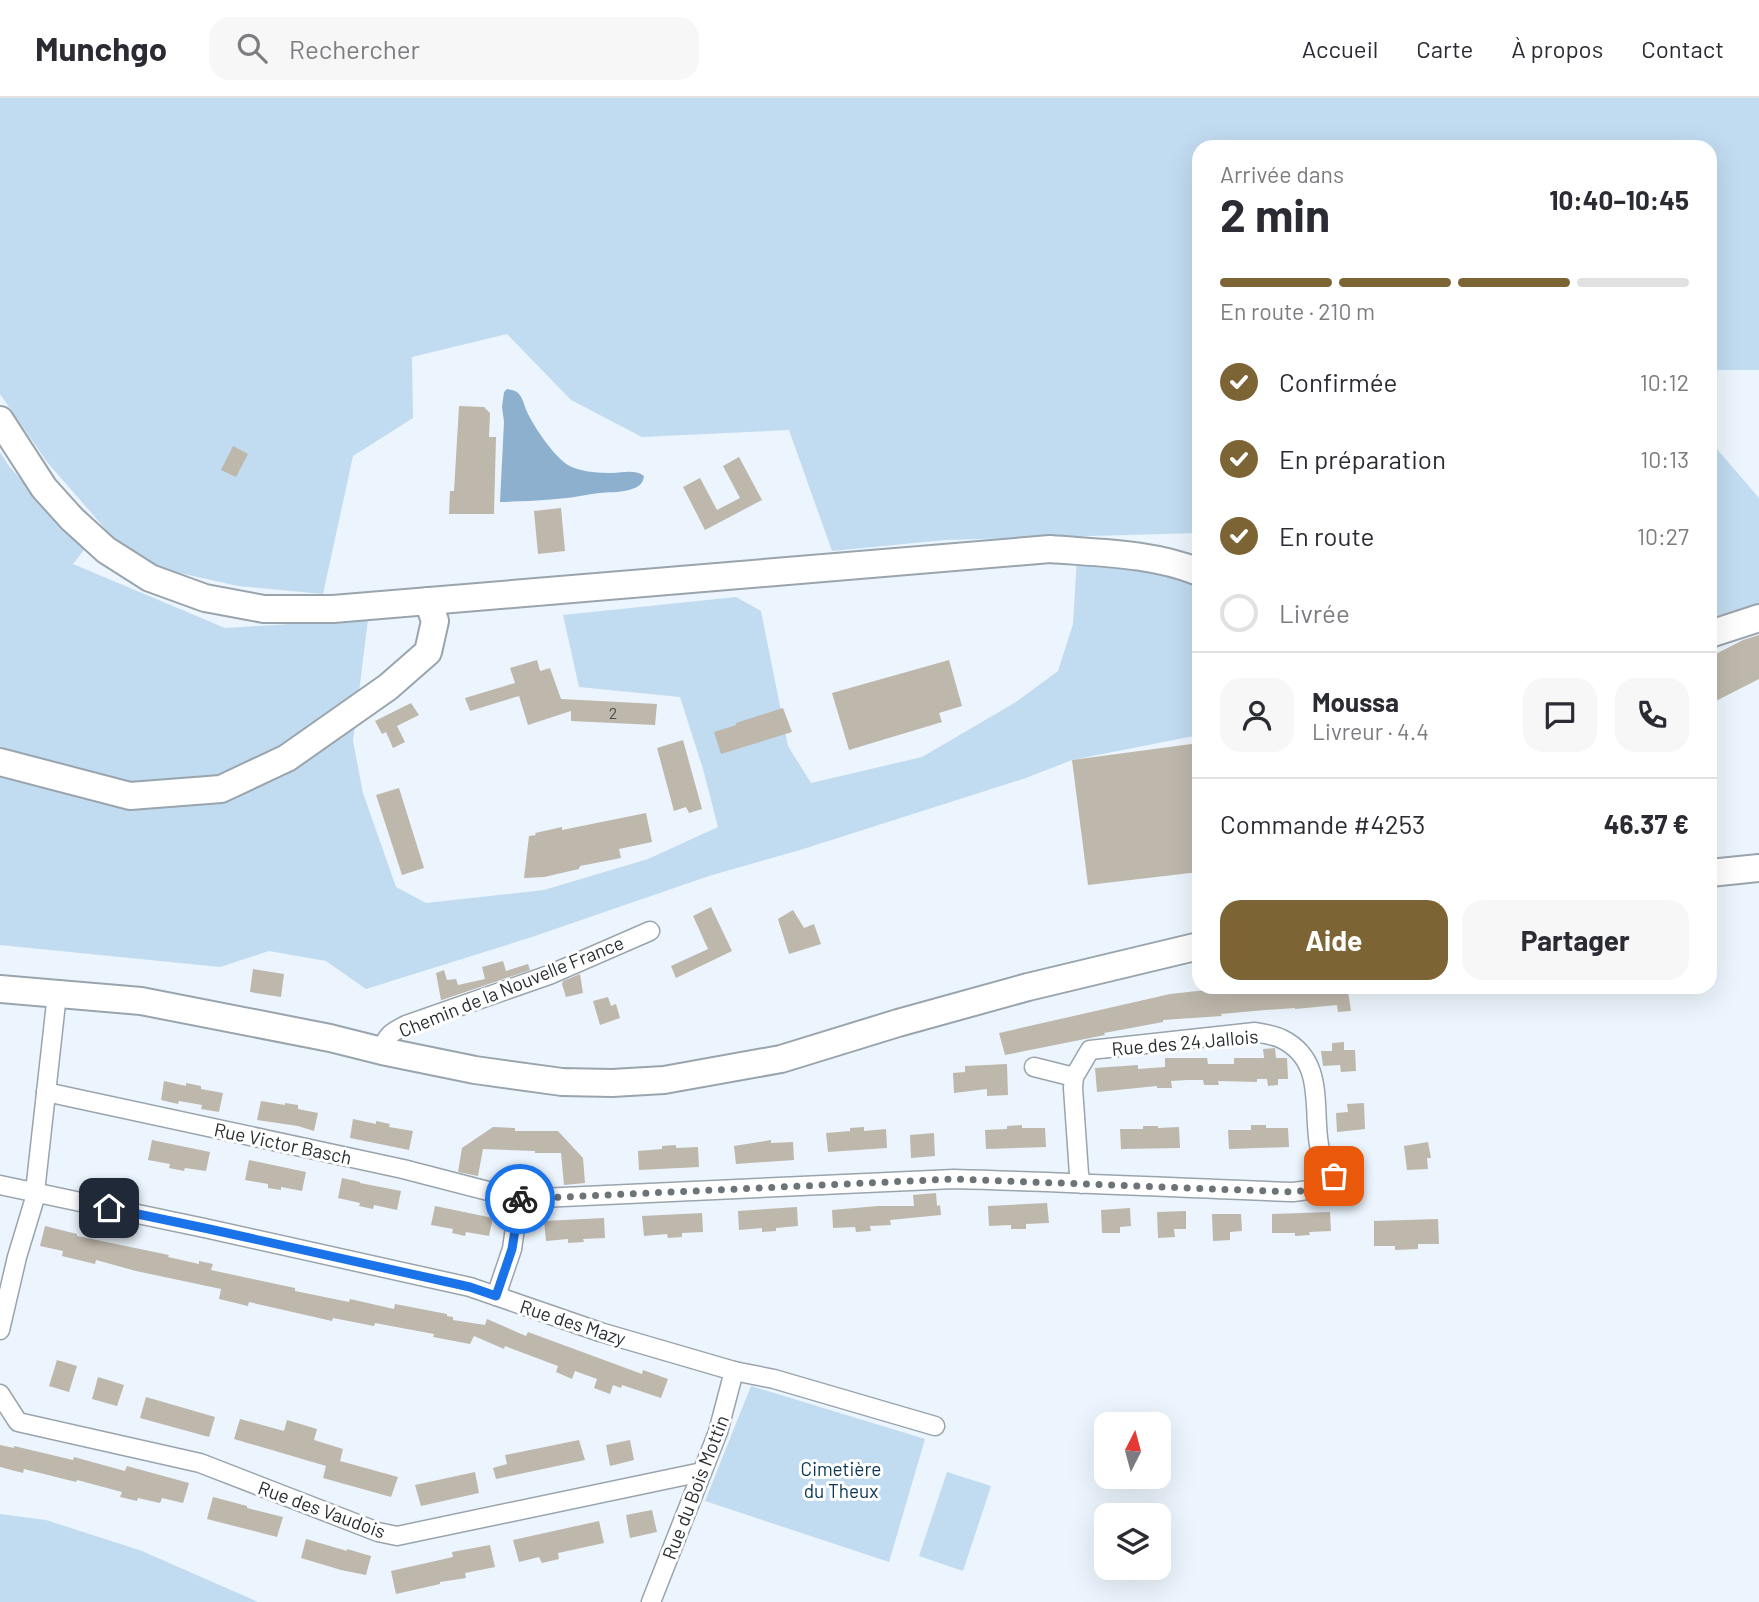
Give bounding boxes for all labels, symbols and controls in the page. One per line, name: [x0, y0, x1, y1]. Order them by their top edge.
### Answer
search box: [209, 17, 699, 80]
text: Munchgo: [35, 28, 167, 68]
icon: search: [233, 29, 271, 67]
text: Rechercher: [289, 33, 420, 64]
text: Accueil: [1302, 34, 1378, 63]
text: Carte: [1416, 34, 1473, 63]
text: À propos: [1511, 34, 1603, 63]
text: Contact: [1641, 34, 1724, 63]
text: Arrivée dans: [1220, 160, 1344, 188]
text: 10:40–10:45: [1549, 184, 1689, 215]
text: 2 min: [1220, 186, 1330, 241]
text: En route · 210 m: [1220, 297, 1375, 325]
icon: check: [1220, 363, 1258, 401]
text: Confirmée: [1279, 366, 1397, 397]
text: 10:12: [1640, 368, 1689, 396]
icon: check: [1220, 440, 1258, 478]
text: En préparation: [1279, 443, 1446, 474]
text: 10:13: [1640, 445, 1689, 473]
icon: check: [1220, 517, 1258, 555]
text: En route: [1279, 520, 1374, 551]
text: 10:27: [1637, 522, 1689, 550]
text: Livrée: [1279, 597, 1350, 628]
button: person: [1220, 678, 1294, 752]
button: chat: [1523, 678, 1597, 752]
button: phone: [1615, 678, 1689, 752]
text: Moussa: [1312, 686, 1399, 717]
house number: 2: [609, 703, 617, 722]
text: Livreur · 4.4: [1312, 717, 1429, 745]
text: Commande #4253: [1220, 808, 1425, 839]
text: 46.37 €: [1604, 808, 1689, 839]
button: Aide: [1220, 900, 1448, 980]
button: Partager: [1462, 900, 1689, 980]
street label: Chemin de la Nouvelle France: [395, 930, 627, 1042]
street label: Rue des 24 Jallois: [1111, 1024, 1259, 1060]
street label: Rue Victor Basch: [212, 1117, 354, 1169]
pin: [1304, 1146, 1364, 1206]
icon: bag: [1315, 1157, 1353, 1195]
courier: [485, 1164, 555, 1234]
pin: [79, 1178, 139, 1238]
icon: bike: [501, 1180, 539, 1218]
icon: home: [90, 1189, 128, 1227]
street label: Rue des Mazy: [517, 1294, 629, 1350]
street label: Rue du Bois Mottin: [657, 1412, 733, 1562]
north arrow: [1094, 1412, 1171, 1489]
map controls: [1094, 1412, 1171, 1580]
park label: Cimetière du Theux: [801, 1457, 881, 1502]
street label: Rue des Vaudois: [255, 1475, 389, 1543]
button: layers: [1094, 1503, 1171, 1580]

